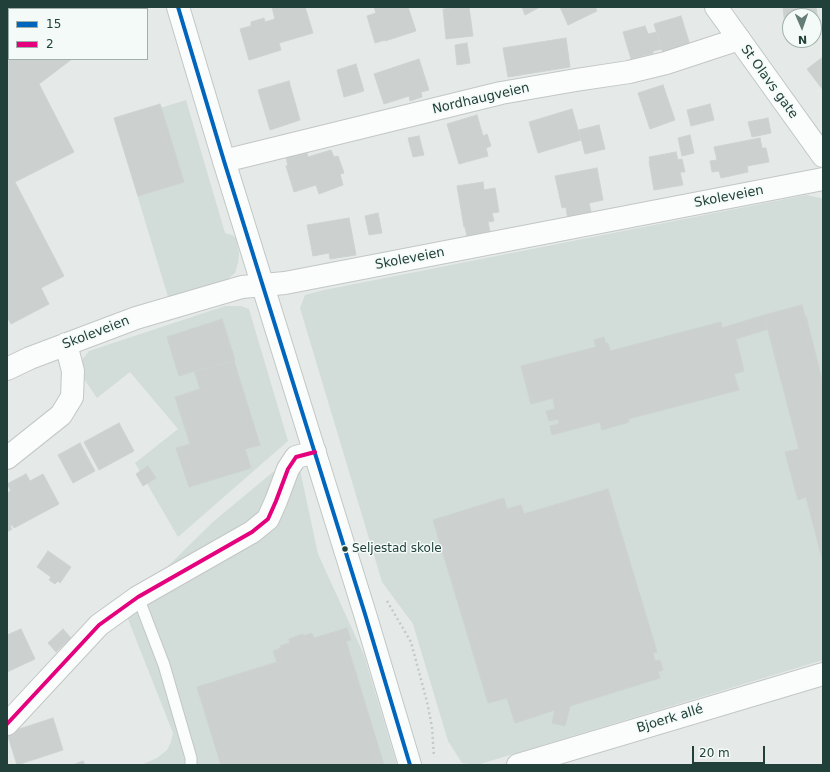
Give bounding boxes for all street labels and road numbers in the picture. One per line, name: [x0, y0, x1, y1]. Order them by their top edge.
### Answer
street label: St Olavs gate: [737, 42, 801, 122]
street label: Nordhaugveien: [431, 80, 531, 118]
street label: Skoleveien: [693, 183, 765, 211]
street label: Skoleveien: [374, 245, 446, 273]
street label: Skoleveien: [60, 313, 132, 353]
street label: Bjoerk allé: [635, 702, 705, 736]

